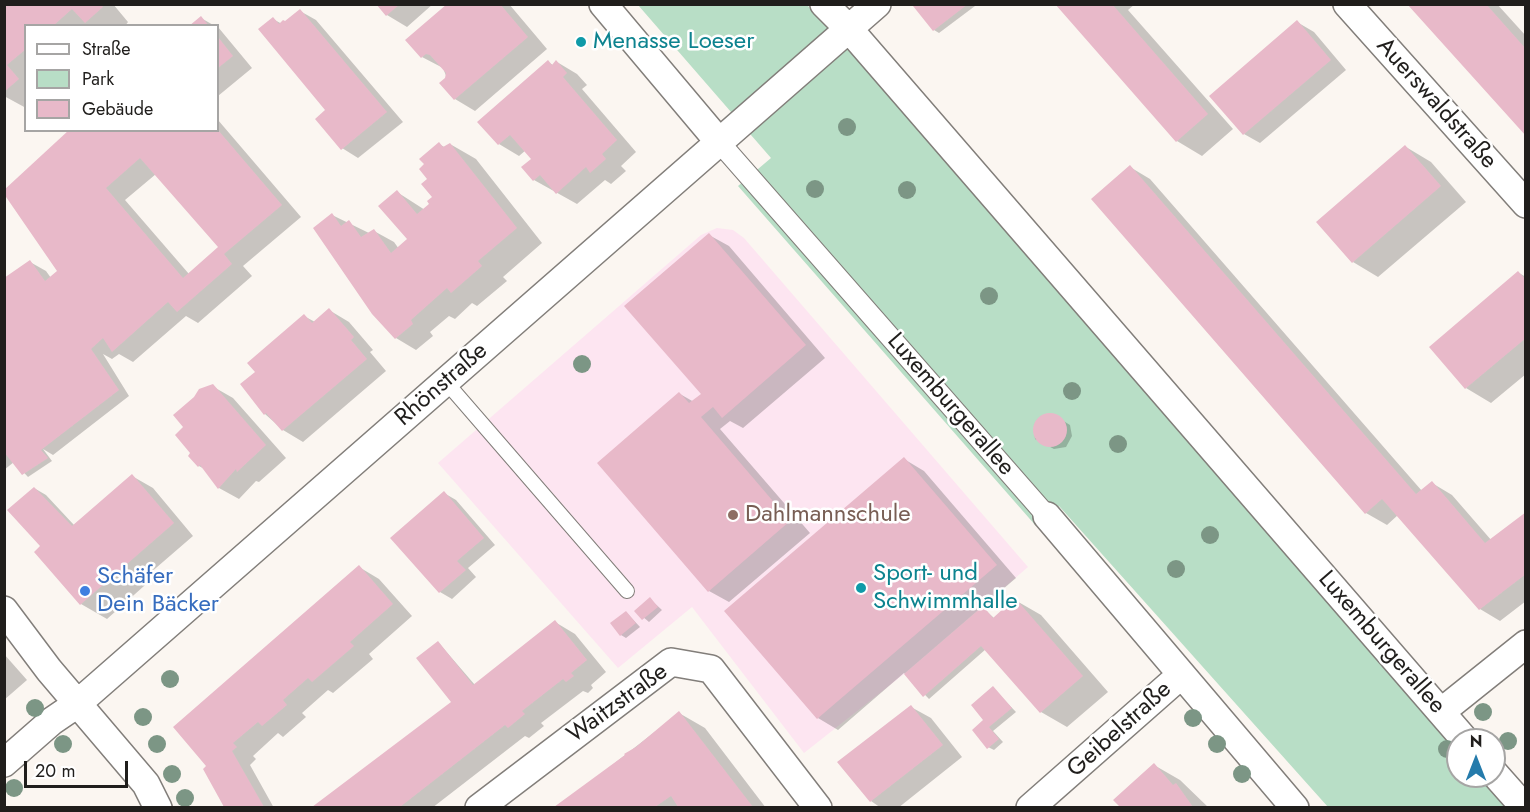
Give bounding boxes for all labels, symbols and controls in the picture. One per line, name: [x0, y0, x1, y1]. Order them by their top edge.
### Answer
legend: [24, 24, 219, 132]
place label: Menasse Loeser: [593, 28, 754, 56]
street label: Auerswaldstraße: [1370, 33, 1502, 175]
marker: Menasse Loeser: [574, 35, 588, 49]
text: Straße: [82, 36, 130, 62]
text: Park: [82, 66, 114, 92]
text: Gebäude: [82, 96, 153, 122]
street label: Luxemburgerallee: [880, 328, 1020, 482]
street label: Rhönstraße: [390, 337, 494, 433]
place label: Dahlmannschule: [745, 501, 911, 529]
marker: Dahlmannschule: [726, 508, 740, 522]
place label: Sport- und Schwimmhalle: [873, 560, 1018, 616]
place label: Schäfer Dein Bäcker: [97, 563, 219, 619]
street label: Luxemburgerallee: [1311, 566, 1451, 720]
marker: Sport- und Schwimmhalle: [854, 581, 868, 595]
marker: Schäfer Dein Bäcker: [78, 584, 92, 598]
street label: Waitzstraße: [562, 658, 674, 750]
street label: Geibelstraße: [1062, 676, 1178, 784]
north arrow: [1446, 728, 1506, 788]
text: N: [1470, 730, 1482, 753]
scale bar: [27, 749, 130, 787]
text: 20 m: [35, 758, 75, 784]

